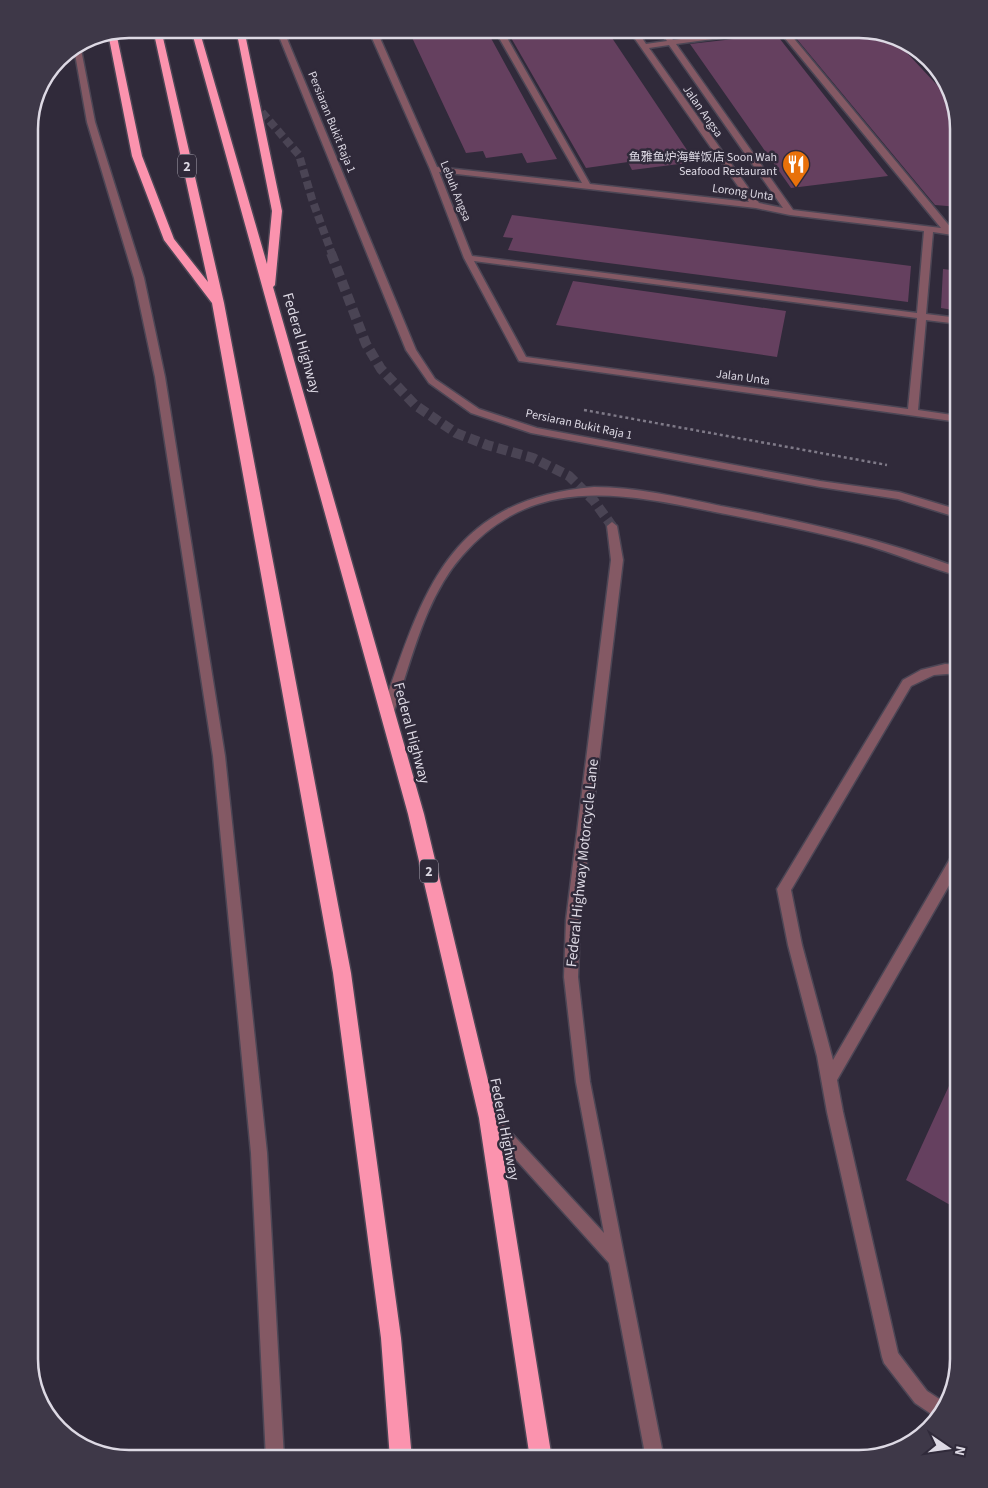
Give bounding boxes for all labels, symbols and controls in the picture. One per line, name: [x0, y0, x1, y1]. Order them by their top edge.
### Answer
street label: Persiaran Bukit Raja 1: [303, 69, 360, 176]
street label: Jalan Angsa: [678, 82, 727, 141]
place label: 鱼雅鱼炉海鲜饭店 Soon Wah Seafood Restaurant: [628, 149, 777, 180]
restaurant icon: 鱼雅鱼炉海鲜饭店 Soon Wah Seafood Restaurant: [781, 149, 811, 188]
road number: 2: [178, 154, 196, 178]
street label: Lebuh Angsa: [436, 158, 475, 224]
street label: Lorong Unta: [711, 180, 775, 205]
street label: Federal Highway: [277, 290, 326, 396]
street label: Jalan Unta: [715, 365, 771, 390]
street label: Persiaran Bukit Raja 1: [524, 405, 634, 444]
street label: Federal Highway: [388, 680, 435, 786]
street label: Federal Highway Motorcycle Lane: [561, 758, 604, 968]
road number: 2: [420, 859, 438, 882]
street label: Federal Highway: [484, 1076, 525, 1182]
north arrow: [923, 1423, 973, 1473]
text: N: [949, 1444, 970, 1457]

